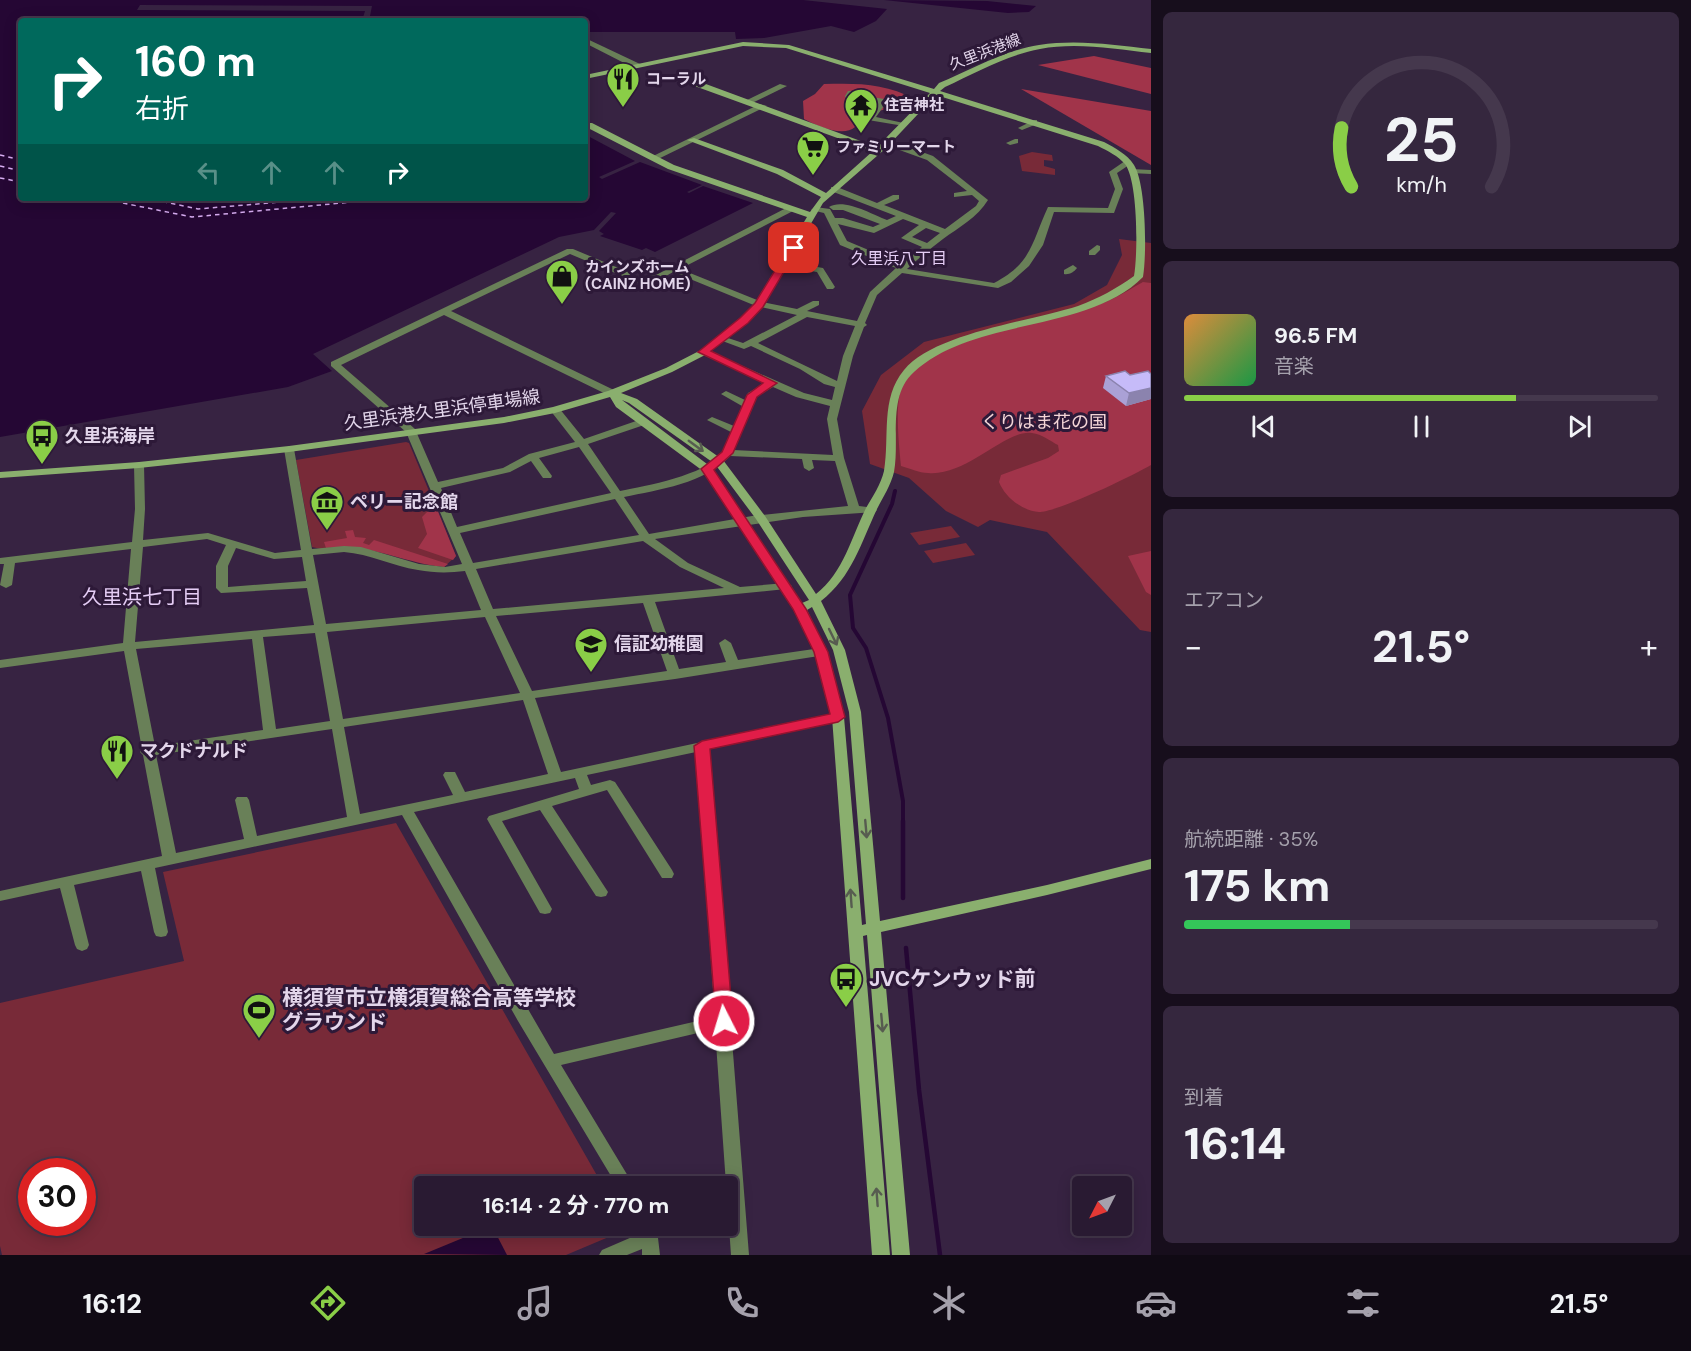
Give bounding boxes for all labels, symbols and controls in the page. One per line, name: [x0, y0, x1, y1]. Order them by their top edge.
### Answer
street label: 久里浜港線: [946, 29, 1024, 75]
text: 160 m: [135, 34, 256, 89]
icon: right: [36, 42, 114, 120]
restaurant icon: コーラル: [605, 61, 641, 108]
place label: コーラル: [646, 69, 706, 89]
temple icon: 住吉神社: [843, 87, 879, 134]
text: 右折: [135, 91, 189, 126]
place label: 住吉神社: [884, 95, 944, 115]
text: 25: [1384, 99, 1458, 180]
supermarket icon: ファミリーマート: [795, 129, 831, 176]
place label: ファミリーマート: [836, 137, 956, 157]
icon: left: [192, 156, 225, 189]
icon: ahead: [255, 156, 288, 189]
icon: ahead: [318, 156, 351, 189]
icon: right: [381, 156, 414, 189]
text: km/h: [1396, 172, 1446, 200]
pin: [768, 222, 819, 273]
icon: arrive: [777, 231, 810, 264]
district label: 久里浜八丁目: [851, 248, 947, 269]
place label: カインズホーム (CAINZ HOME): [585, 257, 690, 294]
shop icon: カインズホーム (CAINZ HOME): [544, 258, 580, 305]
text: 96.5 FM: [1274, 321, 1357, 350]
text: 音楽: [1274, 353, 1314, 379]
street label: 久里浜港久里浜停車場線: [342, 384, 542, 436]
park label: くりはま花の国: [981, 410, 1107, 434]
icon: previous: [1247, 410, 1280, 443]
icon: pause: [1405, 410, 1438, 443]
icon: next: [1563, 410, 1596, 443]
bus stop icon: 久里浜海岸: [24, 418, 60, 465]
place label: 久里浜海岸: [65, 424, 155, 448]
one-way arrow: [688, 440, 704, 453]
museum icon: ペリー記念館: [309, 484, 345, 531]
place label: ペリー記念館: [350, 490, 458, 514]
district label: 久里浜七丁目: [82, 584, 202, 610]
text: エアコン: [1184, 587, 1264, 613]
text: 21.5°: [1372, 617, 1470, 676]
text: −: [1184, 625, 1202, 668]
text: +: [1640, 625, 1658, 668]
school or university icon: 信証幼稚園: [573, 626, 609, 673]
one-way arrow: [827, 628, 839, 646]
place label: 信証幼稚園: [614, 632, 704, 656]
restaurant icon: マクドナルド: [99, 733, 135, 780]
place label: マクドナルド: [140, 739, 248, 763]
one-way arrow: [861, 818, 872, 838]
text: 航続距離 · 35%: [1184, 826, 1318, 852]
text: 175 km: [1184, 856, 1330, 915]
one-way arrow: [845, 888, 856, 908]
bus stop icon: JVCケンウッド前: [828, 961, 864, 1008]
place label: JVCケンウッド前: [869, 965, 1036, 993]
place label: 横須賀市立横須賀総合高等学校 グラウンド: [282, 984, 576, 1036]
position arrow: [692, 989, 756, 1053]
sports icon: 横須賀市立横須賀総合高等学校 グラウンド: [241, 992, 277, 1039]
one-way arrow: [876, 1013, 887, 1032]
text: 到着: [1184, 1084, 1224, 1110]
text: 16:14: [1184, 1114, 1286, 1173]
speed limit sign: 30: [18, 1158, 96, 1236]
north arrow: [1072, 1176, 1132, 1236]
map controls: [1072, 1176, 1132, 1236]
one-way arrow: [871, 1187, 882, 1207]
text: 16:14 · 2 分 · 770 m: [483, 1191, 669, 1220]
icon: directions: [307, 1282, 349, 1324]
icon: music: [514, 1282, 556, 1324]
icon: phone: [721, 1282, 763, 1324]
icon: climate: [928, 1282, 970, 1324]
icon: car: [1135, 1282, 1177, 1324]
icon: filters: [1342, 1282, 1384, 1324]
text: 16:12: [83, 1286, 142, 1321]
text: 21.5°: [1550, 1286, 1608, 1321]

